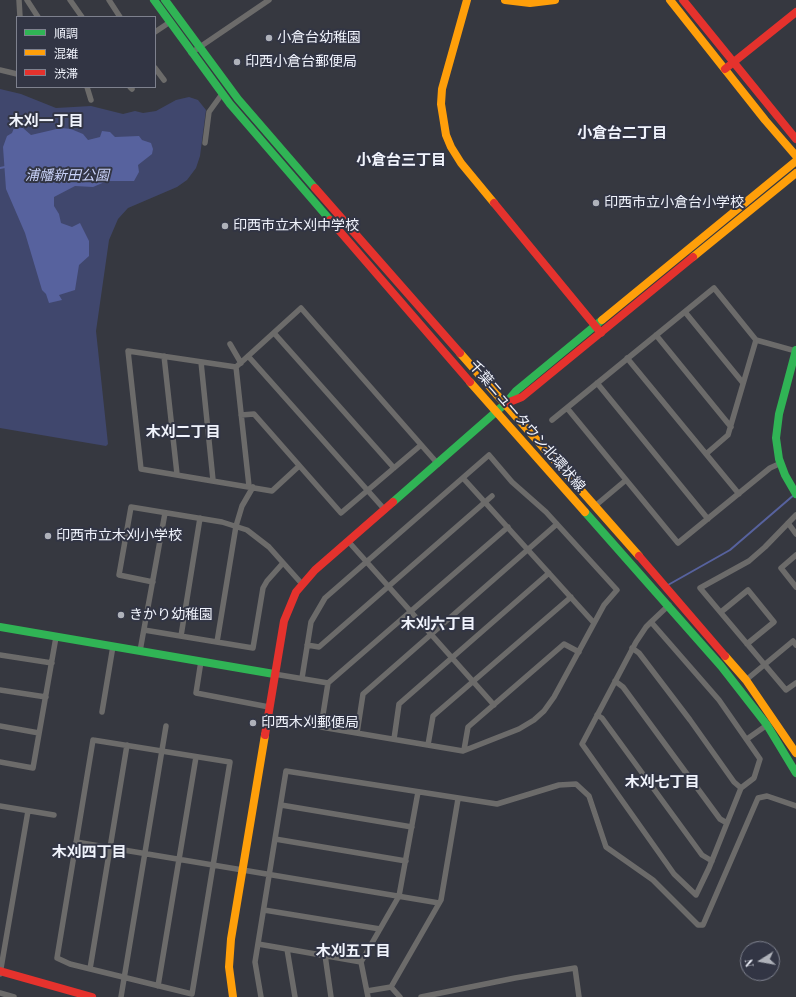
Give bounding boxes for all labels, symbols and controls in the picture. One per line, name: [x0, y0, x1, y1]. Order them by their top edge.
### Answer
legend: [16, 16, 156, 88]
text: 順調: [54, 25, 78, 41]
place label: 小倉台幼稚園: [277, 30, 361, 46]
marker: 小倉台幼稚園: [264, 33, 274, 43]
text: 混雑: [54, 45, 78, 61]
place label: 印西小倉台郵便局: [245, 54, 357, 70]
marker: 印西小倉台郵便局: [232, 57, 242, 67]
text: 渋滞: [54, 65, 78, 81]
district label: 木刈一丁目: [9, 112, 83, 130]
district label: 小倉台二丁目: [577, 124, 667, 142]
district label: 小倉台三丁目: [356, 151, 446, 169]
park label: 浦幡新田公園: [25, 168, 109, 184]
place label: 印西市立小倉台小学校: [604, 195, 744, 211]
marker: 印西市立小倉台小学校: [591, 198, 601, 208]
place label: 印西市立木刈中学校: [233, 218, 359, 234]
marker: 印西市立木刈中学校: [220, 221, 230, 231]
street label: 千葉ニュータウン北環状線: [466, 357, 588, 495]
district label: 木刈二丁目: [146, 423, 220, 441]
place label: 印西市立木刈小学校: [56, 528, 182, 544]
marker: 印西市立木刈小学校: [43, 531, 53, 541]
place label: きかり幼稚園: [129, 607, 213, 623]
marker: きかり幼稚園: [116, 610, 126, 620]
district label: 木刈六丁目: [401, 615, 475, 633]
place label: 印西木刈郵便局: [261, 715, 359, 731]
marker: 印西木刈郵便局: [248, 718, 258, 728]
district label: 木刈七丁目: [625, 773, 699, 791]
district label: 木刈四丁目: [52, 843, 126, 861]
north arrow: [740, 941, 780, 981]
district label: 木刈五丁目: [316, 942, 390, 960]
text: N: [741, 958, 757, 969]

